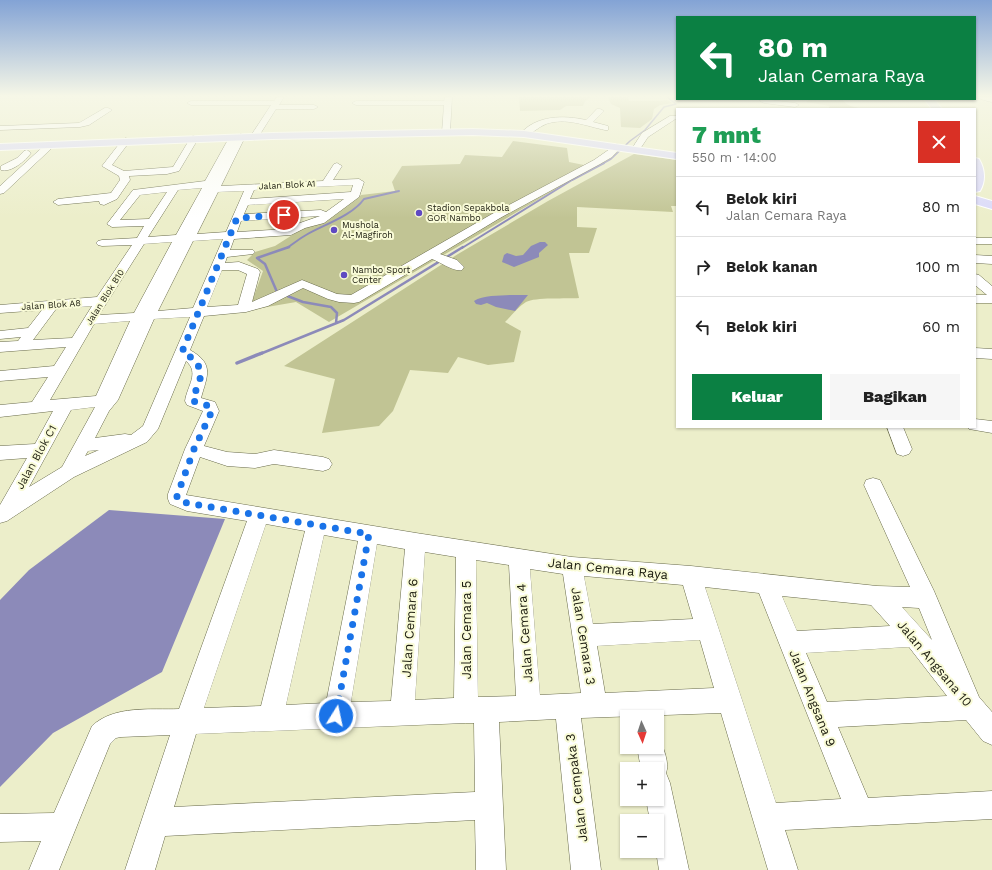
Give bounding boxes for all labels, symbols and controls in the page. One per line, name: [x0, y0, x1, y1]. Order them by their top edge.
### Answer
text: 80 m: [758, 31, 828, 64]
icon: left: [692, 32, 744, 84]
text: Jalan Cemara Raya: [758, 65, 925, 86]
text: 7 mnt: [692, 121, 761, 149]
button: close: [918, 121, 960, 163]
text: 550 m · 14:00: [692, 150, 777, 165]
street label: Jalan Blok A1: [258, 179, 316, 191]
text: Belok kiri: [726, 190, 797, 208]
icon: left: [692, 196, 714, 218]
pin: [267, 198, 301, 232]
text: 80 m: [922, 198, 960, 216]
place label: Stadion Sepakbola GOR Nambo: [427, 203, 509, 223]
icon: arrive: [273, 204, 295, 226]
marker: Stadion Sepakbola GOR Nambo: [414, 208, 424, 218]
text: Jalan Cemara Raya: [726, 208, 847, 223]
place label: Mushola Al-Magfiroh: [342, 220, 393, 240]
marker: Mushola Al-Magfiroh: [329, 225, 339, 235]
icon: right: [692, 256, 714, 278]
text: Belok kanan: [726, 258, 817, 276]
text: 100 m: [916, 258, 960, 276]
place label: Nambo Sport Center: [352, 265, 411, 285]
street label: Jalan Blok B10: [84, 267, 126, 327]
marker: Nambo Sport Center: [339, 270, 349, 280]
street label: Jalan Blok A8: [21, 298, 81, 312]
icon: left: [692, 316, 714, 338]
text: Belok kiri: [726, 318, 797, 336]
text: 60 m: [922, 318, 960, 336]
button: Keluar: [692, 374, 822, 420]
button: Bagikan: [830, 374, 960, 420]
street label: Jalan Blok C1: [14, 423, 59, 492]
street label: Jalan Cemara Raya: [547, 555, 669, 582]
street label: Jalan Cemara 6: [399, 578, 420, 678]
street label: Jalan Cemara 5: [459, 581, 474, 679]
street label: Jalan Cemara 4: [514, 583, 535, 683]
street label: Jalan Cemara 3: [568, 586, 599, 686]
street label: Jalan Angsana 10: [894, 617, 975, 709]
street label: Jalan Angsana 9: [786, 648, 839, 749]
position arrow: [315, 695, 357, 737]
north arrow: [620, 710, 664, 754]
map controls: [620, 710, 664, 858]
street label: Jalan Cempaka 3: [562, 733, 591, 843]
button: +: [620, 762, 664, 806]
button: −: [620, 814, 664, 858]

